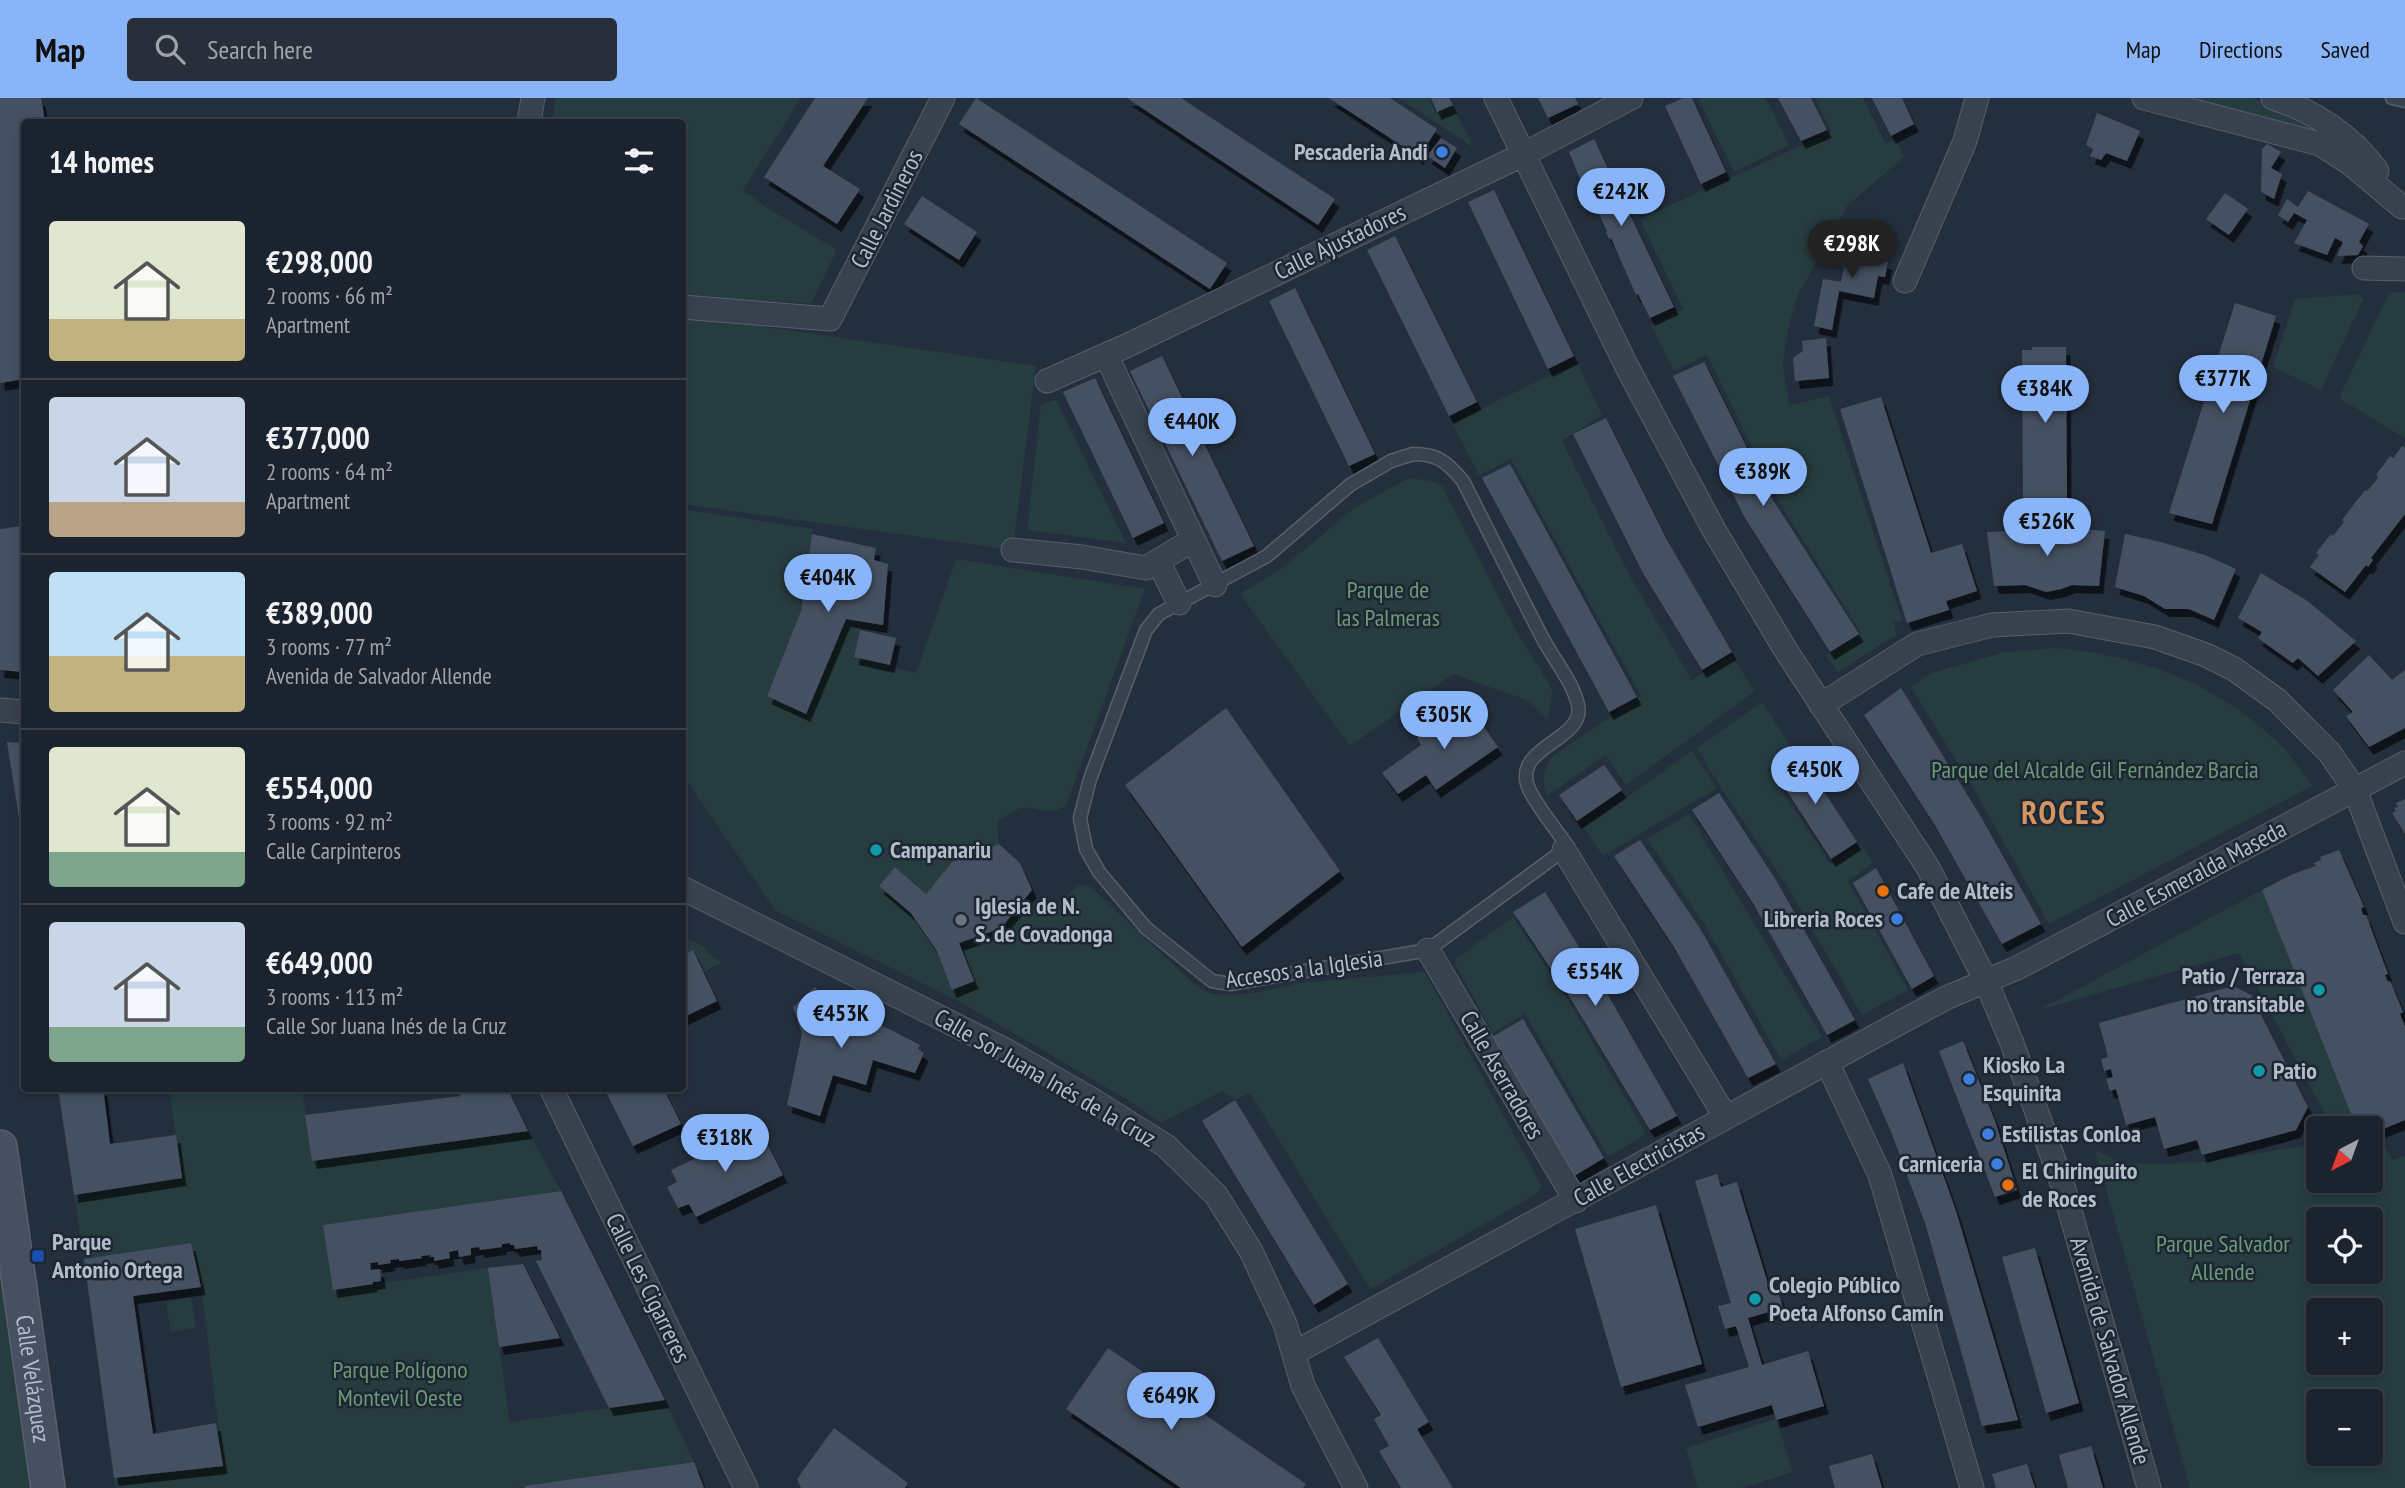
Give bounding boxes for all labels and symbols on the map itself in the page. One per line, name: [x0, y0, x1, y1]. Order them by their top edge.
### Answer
place label: Pescaderia Andi: [1294, 136, 1428, 167]
street label: Calle Jardineros: [843, 144, 930, 274]
marker: Pescaderia Andi: [1434, 144, 1450, 160]
pin: €242K: [1572, 169, 1670, 228]
street label: Calle Ajustadores: [1269, 196, 1411, 287]
pin: €298K: [1803, 220, 1901, 280]
pin: €377K: [2174, 356, 2272, 415]
pin: €384K: [1996, 366, 2094, 425]
pin: €440K: [1143, 398, 1241, 458]
pin: €389K: [1714, 448, 1812, 508]
pin: €526K: [1998, 498, 2096, 558]
pin: €404K: [779, 554, 877, 614]
park label: Parque de las Palmeras: [1336, 574, 1440, 633]
pin: €305K: [1395, 692, 1493, 751]
pin: €450K: [1766, 746, 1864, 806]
park label: Parque del Alcalde Gil Fernández Barcia: [1931, 754, 2259, 785]
district label: ROCES: [2021, 791, 2107, 833]
street label: Calle Esmeralda Maseda: [2100, 813, 2291, 934]
place label: Campanariu: [890, 834, 991, 865]
marker: Campanariu: [868, 842, 884, 858]
place label: Cafe de Alteis: [1897, 875, 2013, 906]
marker: Cafe de Alteis: [1875, 883, 1891, 899]
place label: Iglesia de N. S. de Covadonga: [975, 890, 1113, 949]
place label: Libreria Roces: [1764, 903, 1883, 934]
marker: Libreria Roces: [1889, 911, 1905, 927]
marker: Iglesia de N. S. de Covadonga: [953, 912, 969, 928]
street label: Accesos a la Iglesia: [1223, 942, 1384, 995]
pin: €554K: [1546, 948, 1644, 1008]
place label: Patio / Terraza no transitable: [2181, 960, 2305, 1019]
marker: Patio / Terraza no transitable: [2311, 982, 2327, 998]
pin: €453K: [792, 990, 890, 1050]
street label: Calle Sor Juana Inés de la Cruz: [929, 1001, 1162, 1154]
street label: Calle Aserradores: [1453, 1005, 1552, 1145]
place label: Kiosko La Esquinita: [1983, 1049, 2065, 1108]
place label: Patio: [2273, 1055, 2317, 1086]
marker: Patio: [2251, 1063, 2267, 1079]
marker: Kiosko La Esquinita: [1961, 1071, 1977, 1087]
pin: €318K: [676, 1114, 774, 1174]
street label: Calle Electricistas: [1568, 1116, 1710, 1213]
north arrow: [2306, 1116, 2384, 1194]
place label: Estilistas Conloa: [2002, 1118, 2141, 1149]
marker: Estilistas Conloa: [1980, 1126, 1996, 1142]
place label: Carniceria: [1898, 1148, 1983, 1179]
place label: El Chiringuito de Roces: [2022, 1155, 2138, 1214]
marker: Carniceria: [1989, 1156, 2005, 1172]
marker: El Chiringuito de Roces: [2000, 1177, 2016, 1193]
street label: Calle Les Cigarreres: [599, 1208, 698, 1368]
place label: Parque Antonio Ortega: [51, 1226, 183, 1285]
park label: Parque Salvador Allende: [2156, 1228, 2290, 1287]
street label: Avenida de Salvador Allende: [2063, 1233, 2158, 1468]
marker: Parque Antonio Ortega: [30, 1248, 46, 1264]
place label: Colegio Público Poeta Alfonso Camín: [1769, 1269, 1944, 1328]
marker: Colegio Público Poeta Alfonso Camín: [1747, 1291, 1763, 1307]
street label: Calle Velázquez: [9, 1313, 57, 1444]
park label: Parque Polígono Montevil Oeste: [332, 1354, 468, 1413]
pin: €649K: [1122, 1372, 1220, 1432]

